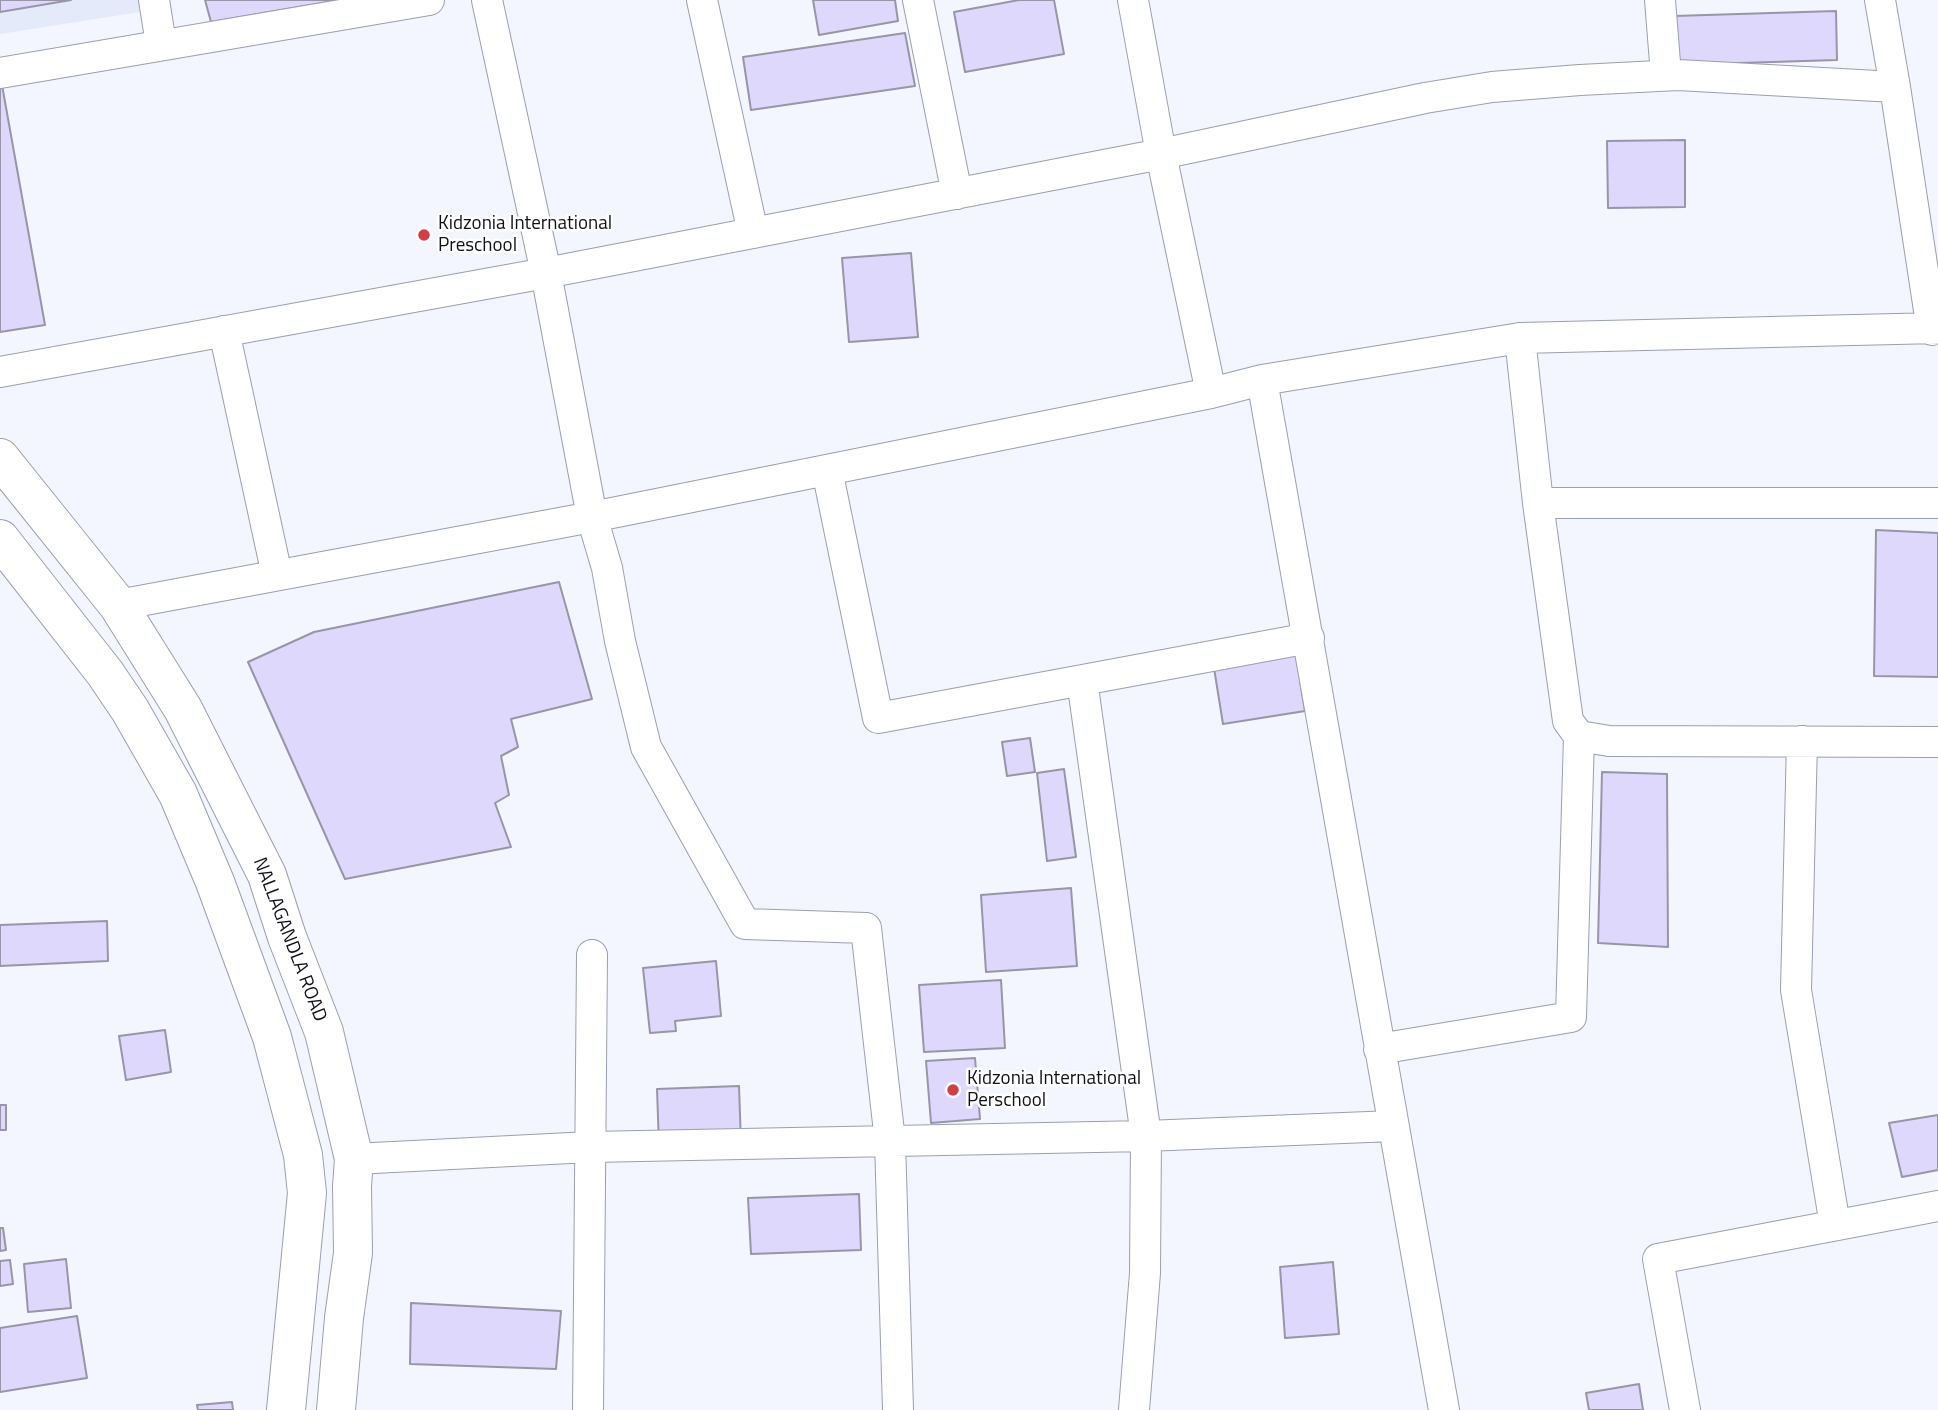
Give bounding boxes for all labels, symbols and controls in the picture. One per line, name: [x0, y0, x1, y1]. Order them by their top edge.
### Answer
place label: Kidzonia International Preschool: [438, 213, 612, 257]
marker: Kidzonia International Preschool: [416, 227, 432, 243]
street label: NALLAGANDLA ROAD: [247, 855, 331, 1025]
place label: Kidzonia International Perschool: [967, 1068, 1141, 1112]
marker: Kidzonia International Perschool: [945, 1082, 961, 1098]

